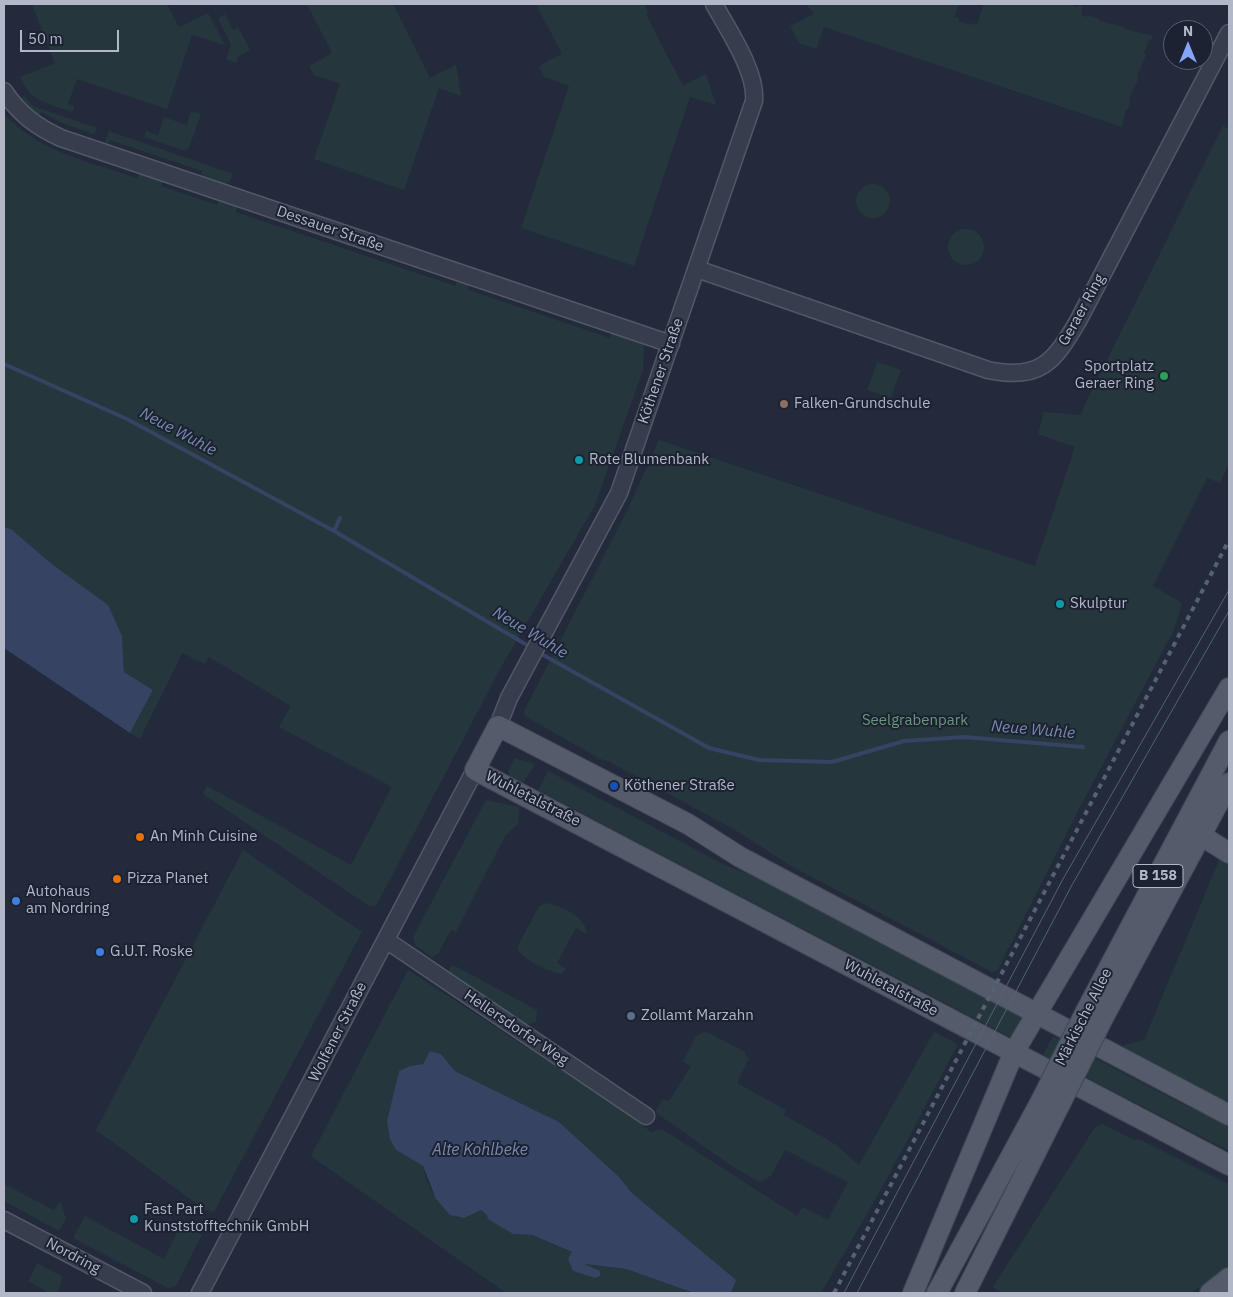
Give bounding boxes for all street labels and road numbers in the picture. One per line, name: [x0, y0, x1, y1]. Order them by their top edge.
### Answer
street label: Dessauer Straße: [274, 202, 386, 256]
street label: Geraer Ring: [1055, 271, 1109, 349]
street label: Köthener Straße: [634, 316, 688, 426]
street label: Wuhletalstraße: [483, 767, 583, 831]
road number: B 158: [1133, 864, 1183, 888]
street label: Wuhletalstraße: [841, 956, 941, 1020]
street label: Märkische Allee: [1052, 965, 1116, 1069]
street label: Wolfener Straße: [305, 979, 371, 1085]
street label: Hellersdorfer Weg: [460, 986, 572, 1070]
street label: Nordring: [43, 1234, 103, 1278]

